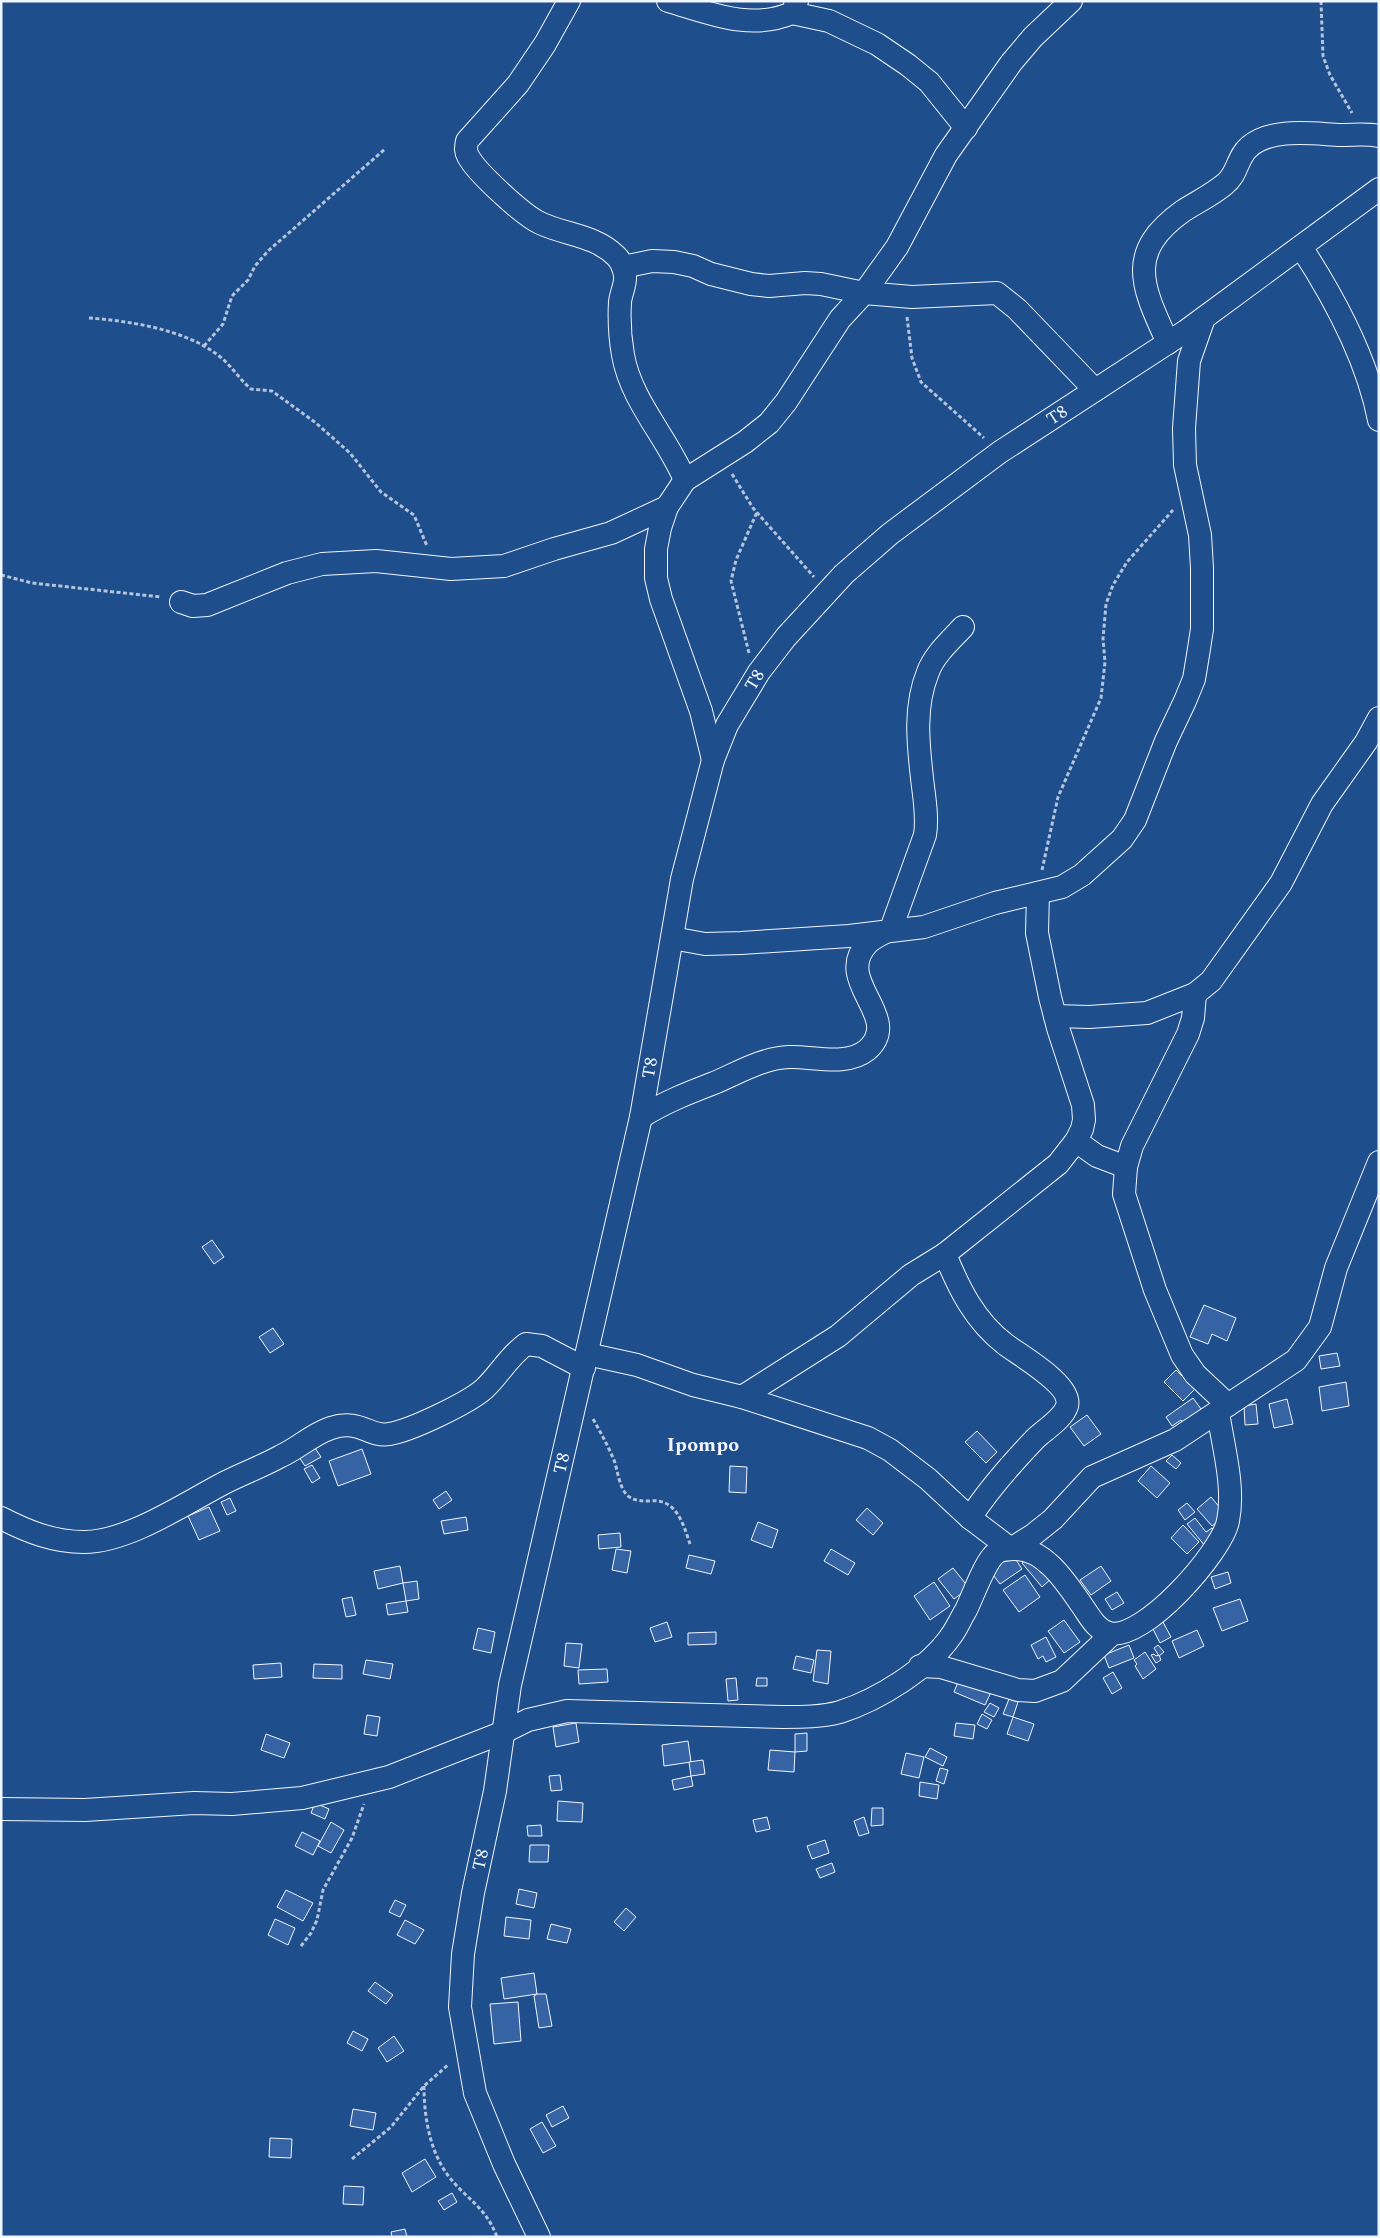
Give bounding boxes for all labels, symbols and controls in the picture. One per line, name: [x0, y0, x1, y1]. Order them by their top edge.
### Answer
street label: T8: [1041, 398, 1073, 432]
street label: T8: [737, 664, 771, 696]
street label: T8: [634, 1055, 665, 1081]
district label: Ipompo: [667, 1430, 739, 1460]
street label: T8: [546, 1450, 577, 1476]
street label: T8: [465, 1846, 496, 1873]

